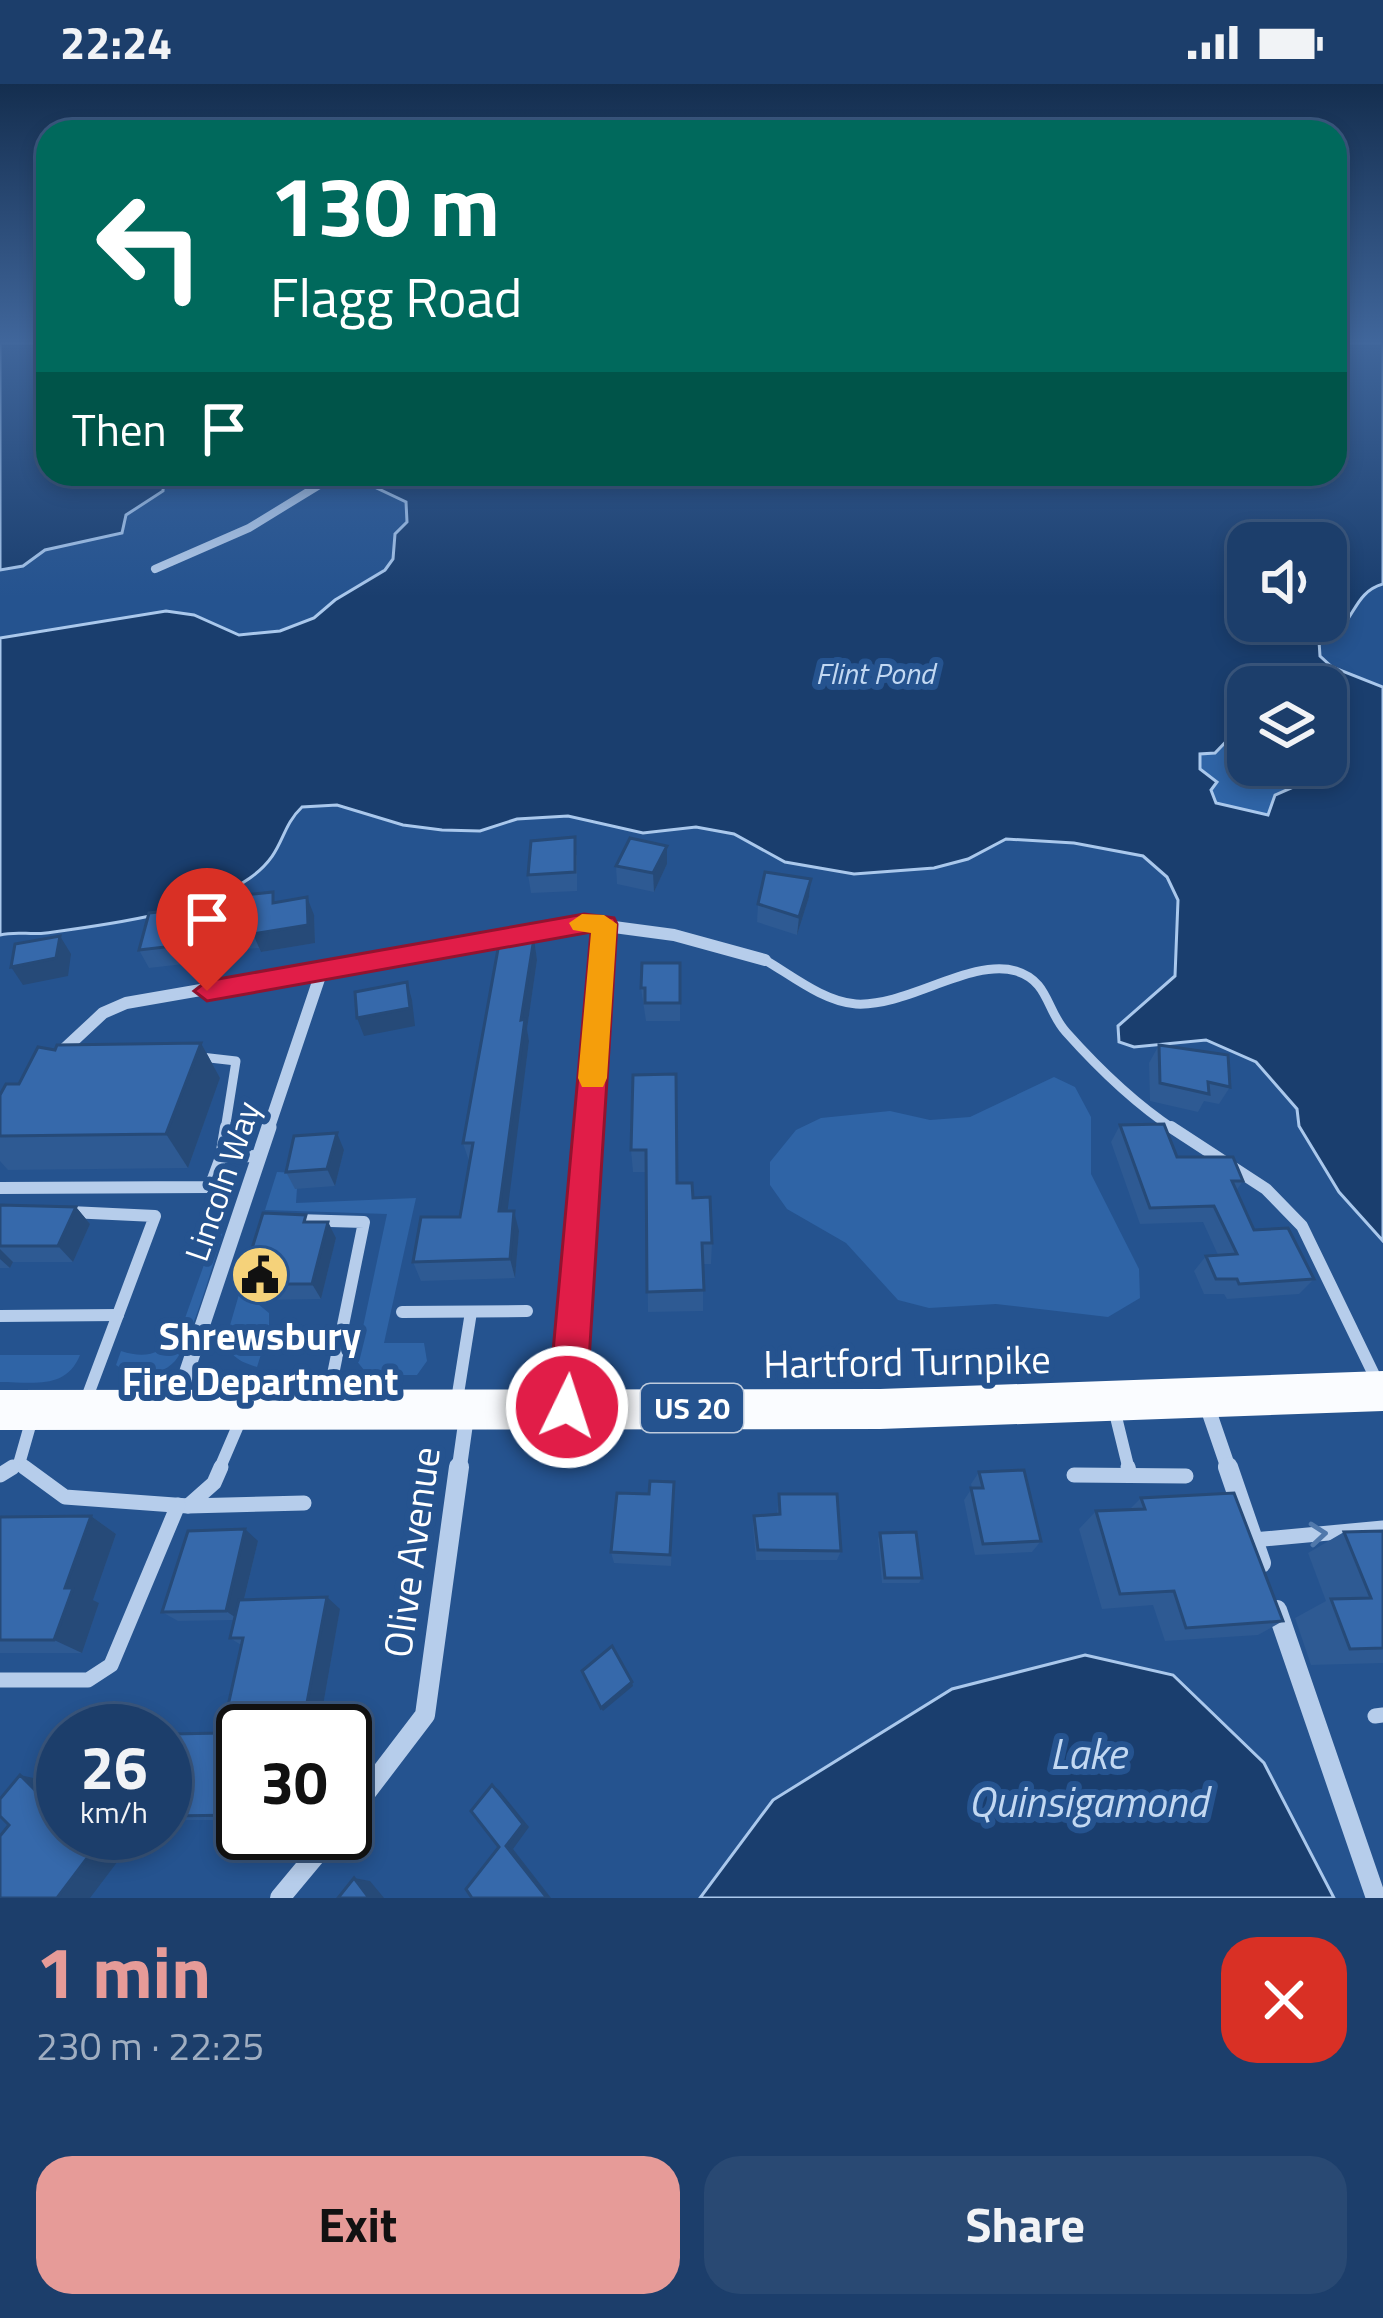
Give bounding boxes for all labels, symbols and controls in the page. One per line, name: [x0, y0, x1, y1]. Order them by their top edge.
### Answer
text: 22:24: [60, 8, 172, 76]
text: 130 m: [270, 141, 500, 269]
icon: left: [72, 168, 228, 324]
text: Flagg Road: [270, 256, 522, 338]
text: Then: [72, 395, 167, 463]
icon: arrive: [191, 396, 257, 462]
map controls: [1227, 522, 1347, 786]
button: sound: [1227, 522, 1347, 642]
water label: Flint Pond: [815, 650, 938, 696]
button: layers: [1227, 666, 1347, 786]
pin: [156, 868, 258, 991]
icon: arrive: [174, 886, 240, 952]
street label: Lincoln Way: [171, 1094, 273, 1268]
public building icon: Shrewsbury Fire Department: [229, 1244, 291, 1306]
place label: Shrewsbury Fire Department: [122, 1306, 398, 1410]
street label: Hartford Turnpike: [763, 1329, 1051, 1393]
position arrow: [504, 1344, 630, 1470]
road number: US 20: [641, 1384, 743, 1432]
street label: Olive Avenue: [367, 1443, 455, 1661]
one-way arrow: [1309, 1522, 1328, 1547]
speed limit sign: 30: [216, 1704, 372, 1860]
text: 26: [80, 1721, 148, 1812]
water label: Lake Quinsigamond: [968, 1721, 1213, 1833]
text: km/h: [80, 1789, 148, 1835]
text: 1 min: [36, 1916, 211, 2026]
button: close: [1221, 1937, 1347, 2063]
text: 230 m · 22:25: [36, 2016, 264, 2075]
button: Exit: [36, 2156, 680, 2294]
button: Share: [704, 2156, 1347, 2294]

